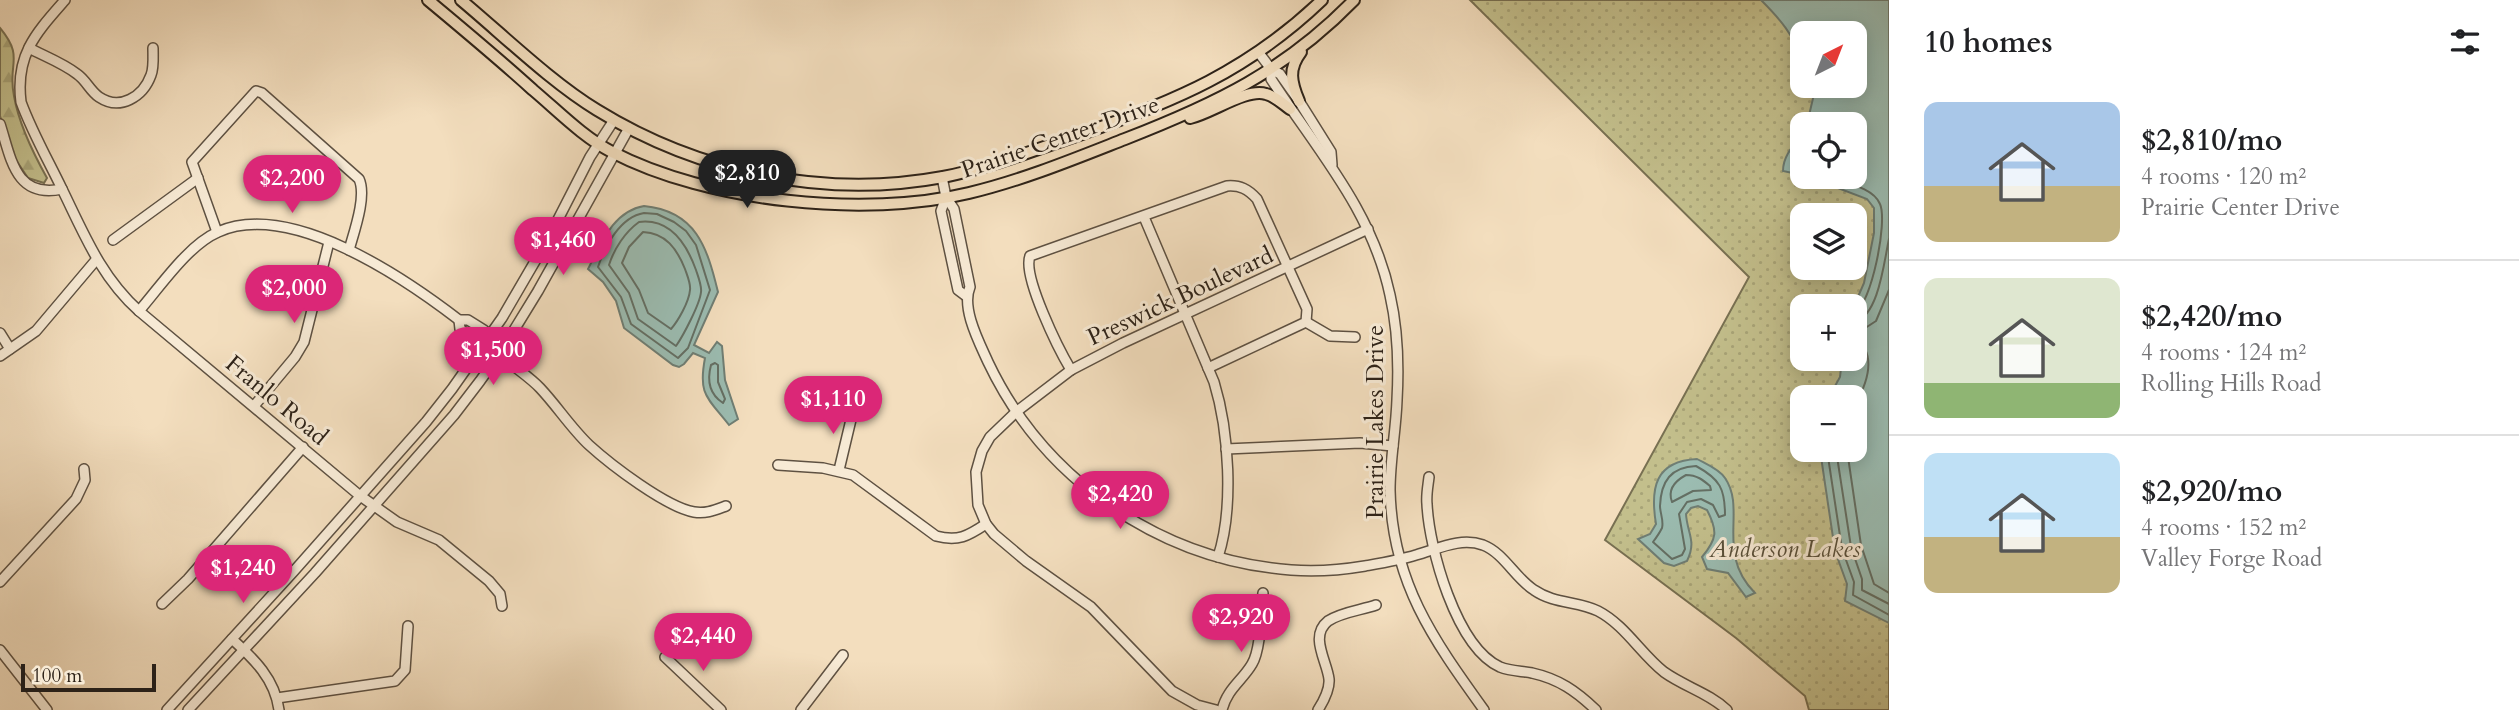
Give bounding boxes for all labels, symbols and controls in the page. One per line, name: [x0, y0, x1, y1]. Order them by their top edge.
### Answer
north arrow: [1790, 21, 1867, 98]
map controls: [1790, 21, 1867, 462]
text: 10 homes: [1924, 22, 2053, 63]
icon: filters: [2446, 23, 2484, 61]
street label: Prairie Center Drive: [957, 88, 1164, 187]
button: locate: [1790, 112, 1867, 189]
text: $2,810/mo: [2141, 120, 2282, 161]
icon: home: [1980, 130, 2064, 214]
pin: $2,810: [690, 150, 804, 210]
pin: $2,200: [235, 156, 349, 215]
text: $2,810: [714, 157, 780, 188]
text: 4 rooms · 120 m²: [2141, 161, 2306, 192]
text: $2,200: [259, 162, 325, 193]
text: Prairie Center Drive: [2141, 192, 2340, 223]
button: layers: [1790, 203, 1867, 280]
pin: $1,460: [506, 218, 620, 277]
text: $1,460: [530, 224, 596, 255]
street label: Preswick Boulevard: [1082, 239, 1279, 354]
pin: $2,000: [237, 266, 351, 325]
text: $2,000: [261, 272, 327, 303]
button: +: [1790, 294, 1867, 371]
text: $2,420/mo: [2141, 296, 2282, 337]
icon: home: [1980, 306, 2064, 390]
street label: Prairie Lakes Drive: [1359, 325, 1392, 519]
pin: $1,500: [436, 328, 550, 387]
text: $1,500: [460, 334, 526, 365]
text: 4 rooms · 124 m²: [2141, 337, 2306, 368]
street label: Franlo Road: [218, 348, 335, 453]
text: Rolling Hills Road: [2141, 368, 2322, 399]
pin: $1,110: [776, 376, 890, 436]
text: $1,110: [800, 383, 866, 414]
button: −: [1790, 385, 1867, 462]
text: $2,920/mo: [2141, 471, 2282, 512]
pin: $2,420: [1063, 472, 1177, 531]
text: $2,420: [1087, 478, 1153, 509]
icon: home: [1980, 481, 2064, 565]
text: 4 rooms · 152 m²: [2141, 512, 2306, 543]
park label: Anderson Lakes: [1708, 533, 1861, 566]
text: Valley Forge Road: [2141, 543, 2322, 574]
pin: $1,240: [186, 546, 300, 605]
text: $1,240: [210, 552, 276, 583]
pin: $2,920: [1184, 594, 1298, 654]
text: $2,920: [1208, 601, 1274, 632]
pin: $2,440: [646, 614, 760, 673]
text: $2,440: [670, 620, 736, 651]
scale bar: [21, 661, 156, 693]
text: 100 m: [32, 663, 82, 689]

